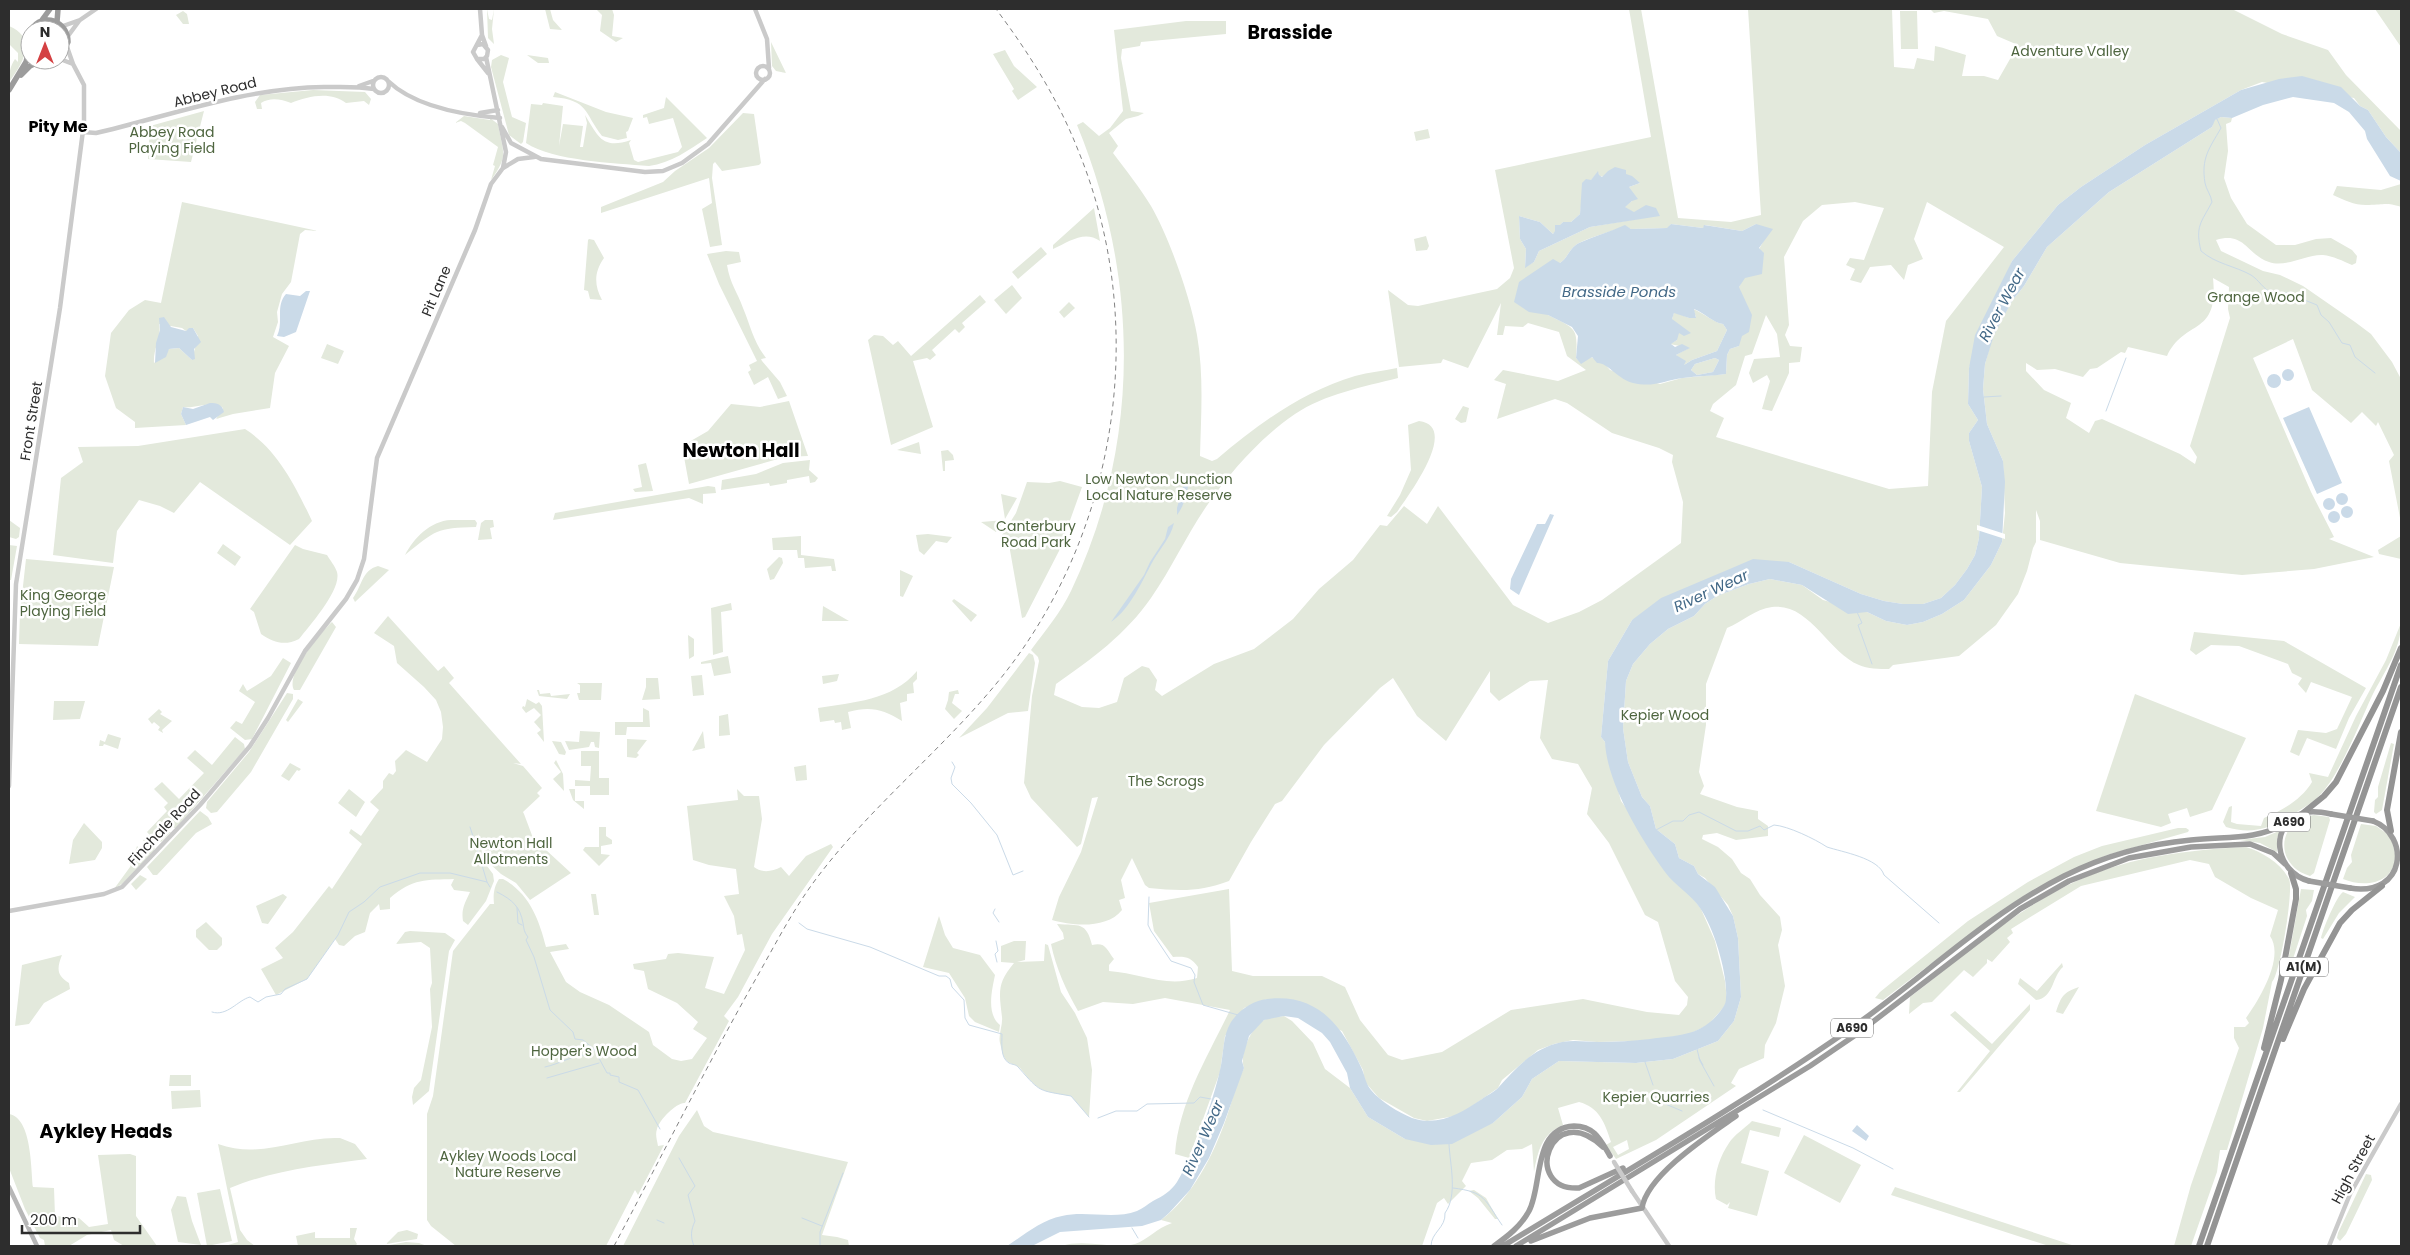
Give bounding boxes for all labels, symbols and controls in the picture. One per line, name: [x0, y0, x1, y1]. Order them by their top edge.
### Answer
district label: Brasside: [1248, 19, 1333, 46]
north arrow: [20, 20, 70, 70]
text: N: [40, 22, 50, 42]
park label: Adventure Valley: [2011, 41, 2129, 61]
street label: Abbey Road: [171, 72, 259, 112]
district label: Pity Me: [28, 115, 88, 138]
park label: Abbey Road Playing Field: [129, 122, 215, 158]
street label: Pit Lane: [416, 262, 456, 320]
water label: River Wear: [1973, 264, 2030, 345]
water label: Brasside Ponds: [1562, 281, 1676, 302]
park label: Grange Wood: [2207, 287, 2305, 307]
street label: Front Street: [15, 380, 47, 462]
district label: Newton Hall: [682, 437, 800, 464]
park label: Low Newton Junction Local Nature Reserve: [1085, 469, 1233, 505]
park label: Canterbury Road Park: [996, 516, 1076, 552]
water label: River Wear: [1670, 564, 1752, 617]
park label: King George Playing Field: [20, 585, 106, 621]
park label: Kepier Wood: [1621, 705, 1709, 725]
park label: The Scrogs: [1128, 771, 1204, 791]
street label: Finchale Road: [123, 784, 205, 870]
road number: A690: [2268, 812, 2310, 832]
park label: Newton Hall Allotments: [470, 833, 552, 869]
road number: A1(M): [2280, 958, 2328, 976]
road number: A690: [1831, 1018, 1873, 1038]
park label: Hopper's Wood: [531, 1041, 637, 1061]
park label: Kepier Quarries: [1603, 1087, 1709, 1107]
water label: River Wear: [1177, 1096, 1229, 1179]
district label: Aykley Heads: [39, 1118, 173, 1145]
street label: High Street: [2326, 1131, 2380, 1207]
park label: Aykley Woods Local Nature Reserve: [440, 1146, 576, 1182]
scale bar: [22, 1202, 140, 1234]
text: 200 m: [30, 1209, 77, 1230]

